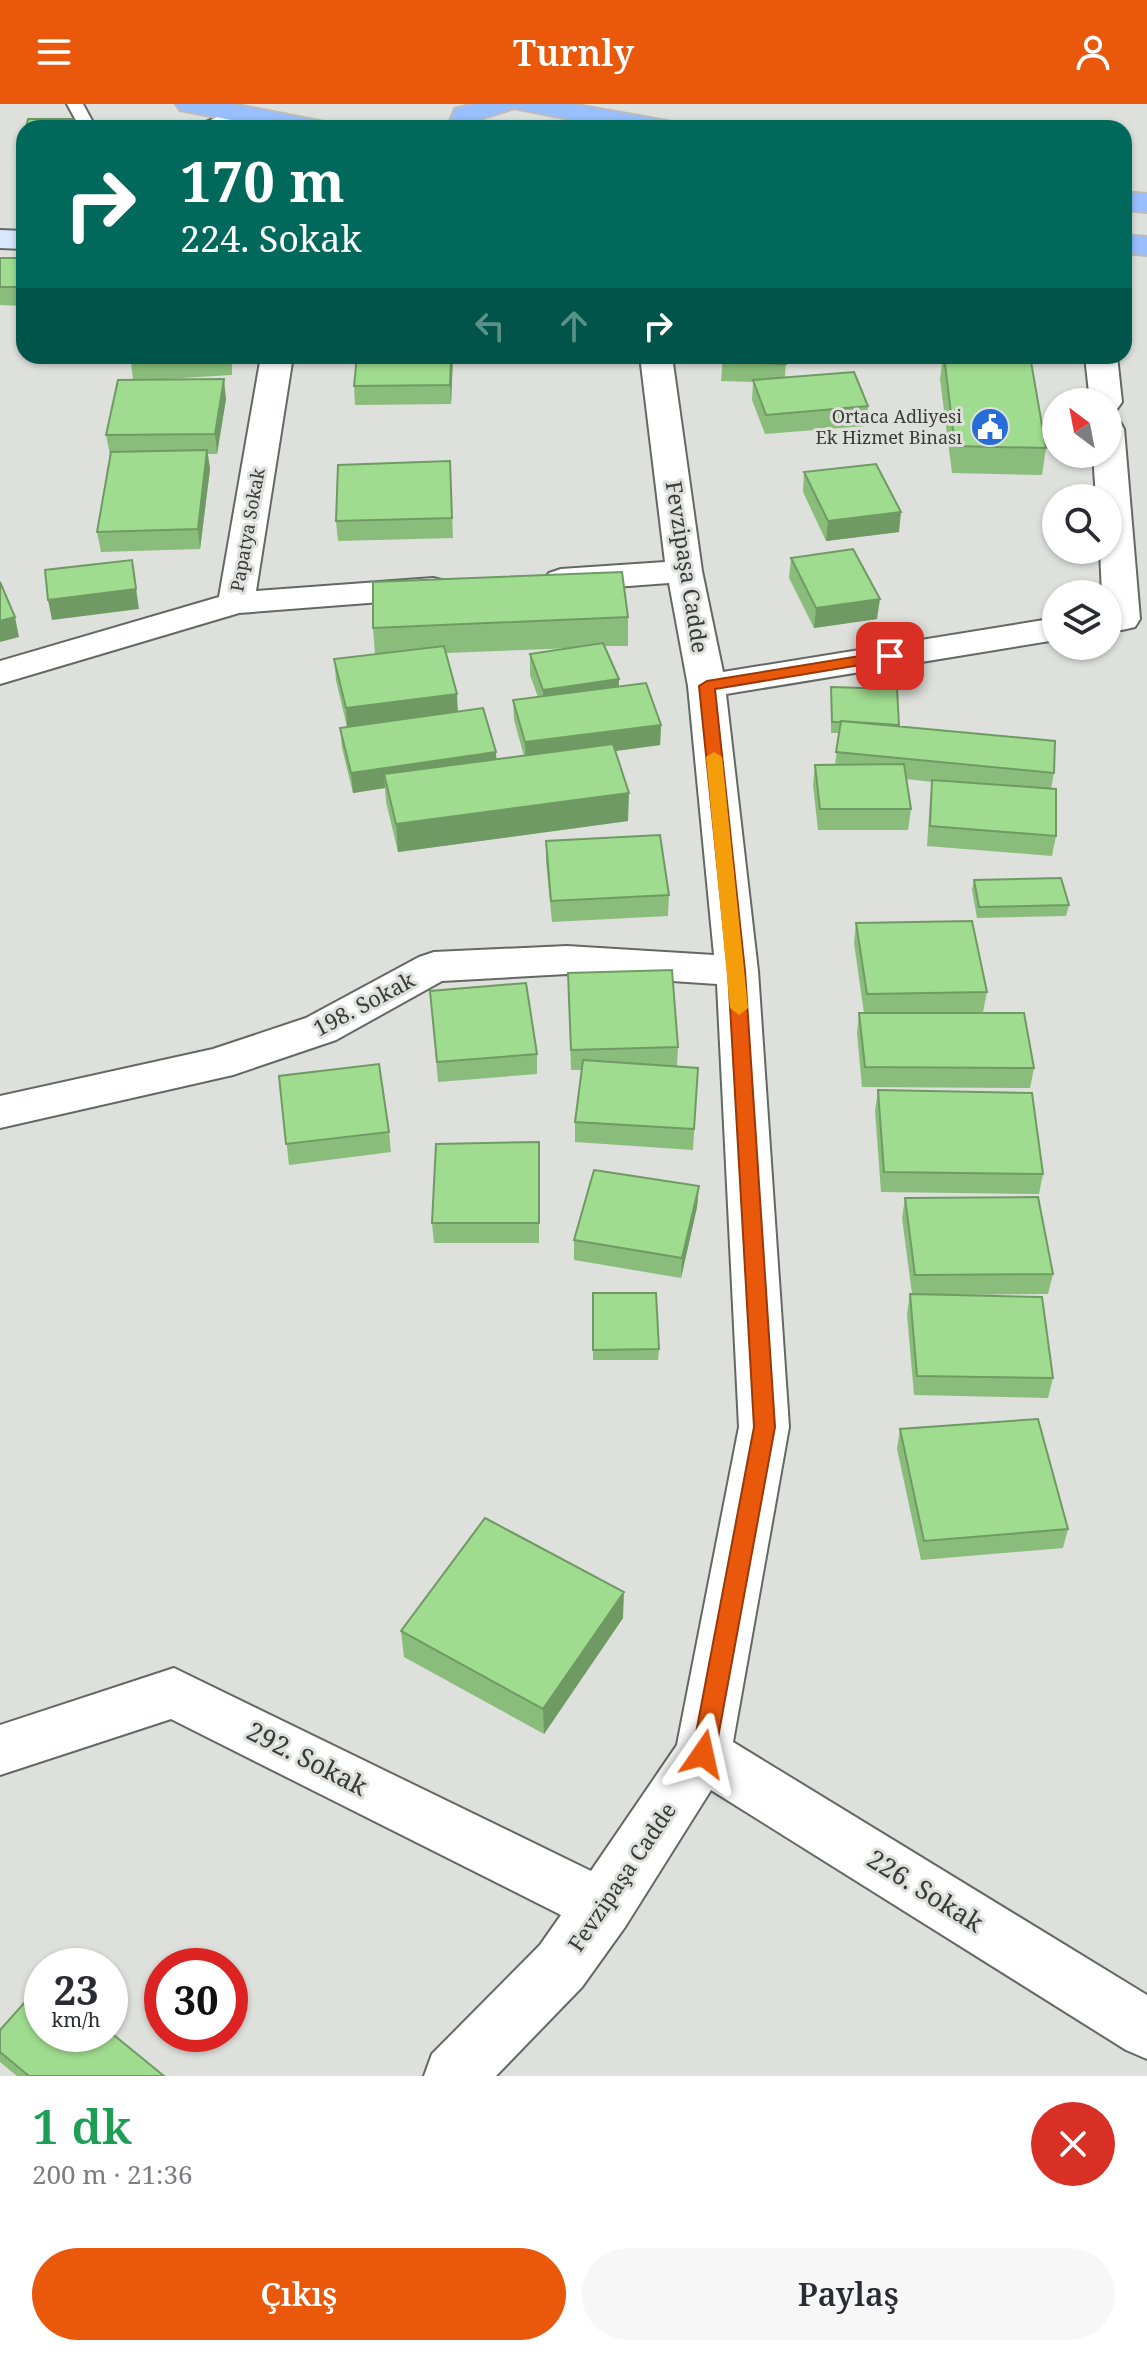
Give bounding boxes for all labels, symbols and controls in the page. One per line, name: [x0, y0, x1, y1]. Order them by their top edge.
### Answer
text: Turnly: [513, 28, 634, 77]
icon: menu: [32, 30, 76, 74]
icon: person: [1071, 30, 1115, 74]
text: 170 m: [180, 142, 345, 218]
icon: right: [48, 152, 152, 256]
text: 224. Sokak: [180, 214, 361, 263]
icon: left: [468, 304, 512, 348]
icon: ahead: [552, 304, 596, 348]
icon: right: [636, 304, 680, 348]
north arrow: [1042, 388, 1122, 468]
map controls: [1042, 388, 1122, 660]
place label: Ortaca Adliyesi Ek Hizmet Binası: [816, 404, 962, 449]
public building icon: Ortaca Adliyesi Ek Hizmet Binası: [969, 406, 1011, 448]
street label: Papatya Sokak: [224, 466, 270, 593]
street label: Fevzipaşa Cadde: [660, 479, 716, 655]
button: search: [1042, 484, 1122, 564]
button: layers: [1042, 580, 1122, 660]
pin: [856, 622, 924, 690]
icon: arrive: [868, 634, 912, 678]
street label: 198. Sokak: [308, 964, 420, 1042]
street label: 292. Sokak: [241, 1712, 375, 1804]
position arrow: [661, 1712, 745, 1796]
street label: Fevzipaşa Cadde: [560, 1796, 682, 1957]
street label: 226. Sokak: [860, 1840, 991, 1941]
speed limit sign: 30: [144, 1948, 248, 2052]
text: 23: [53, 1962, 99, 2017]
text: km/h: [51, 2006, 101, 2033]
text: 1 dk: [32, 2093, 132, 2158]
button: close: [1031, 2102, 1115, 2186]
text: 200 m · 21:36: [32, 2156, 193, 2192]
button: Çıkış: [32, 2248, 566, 2340]
button: Paylaş: [582, 2248, 1115, 2340]

